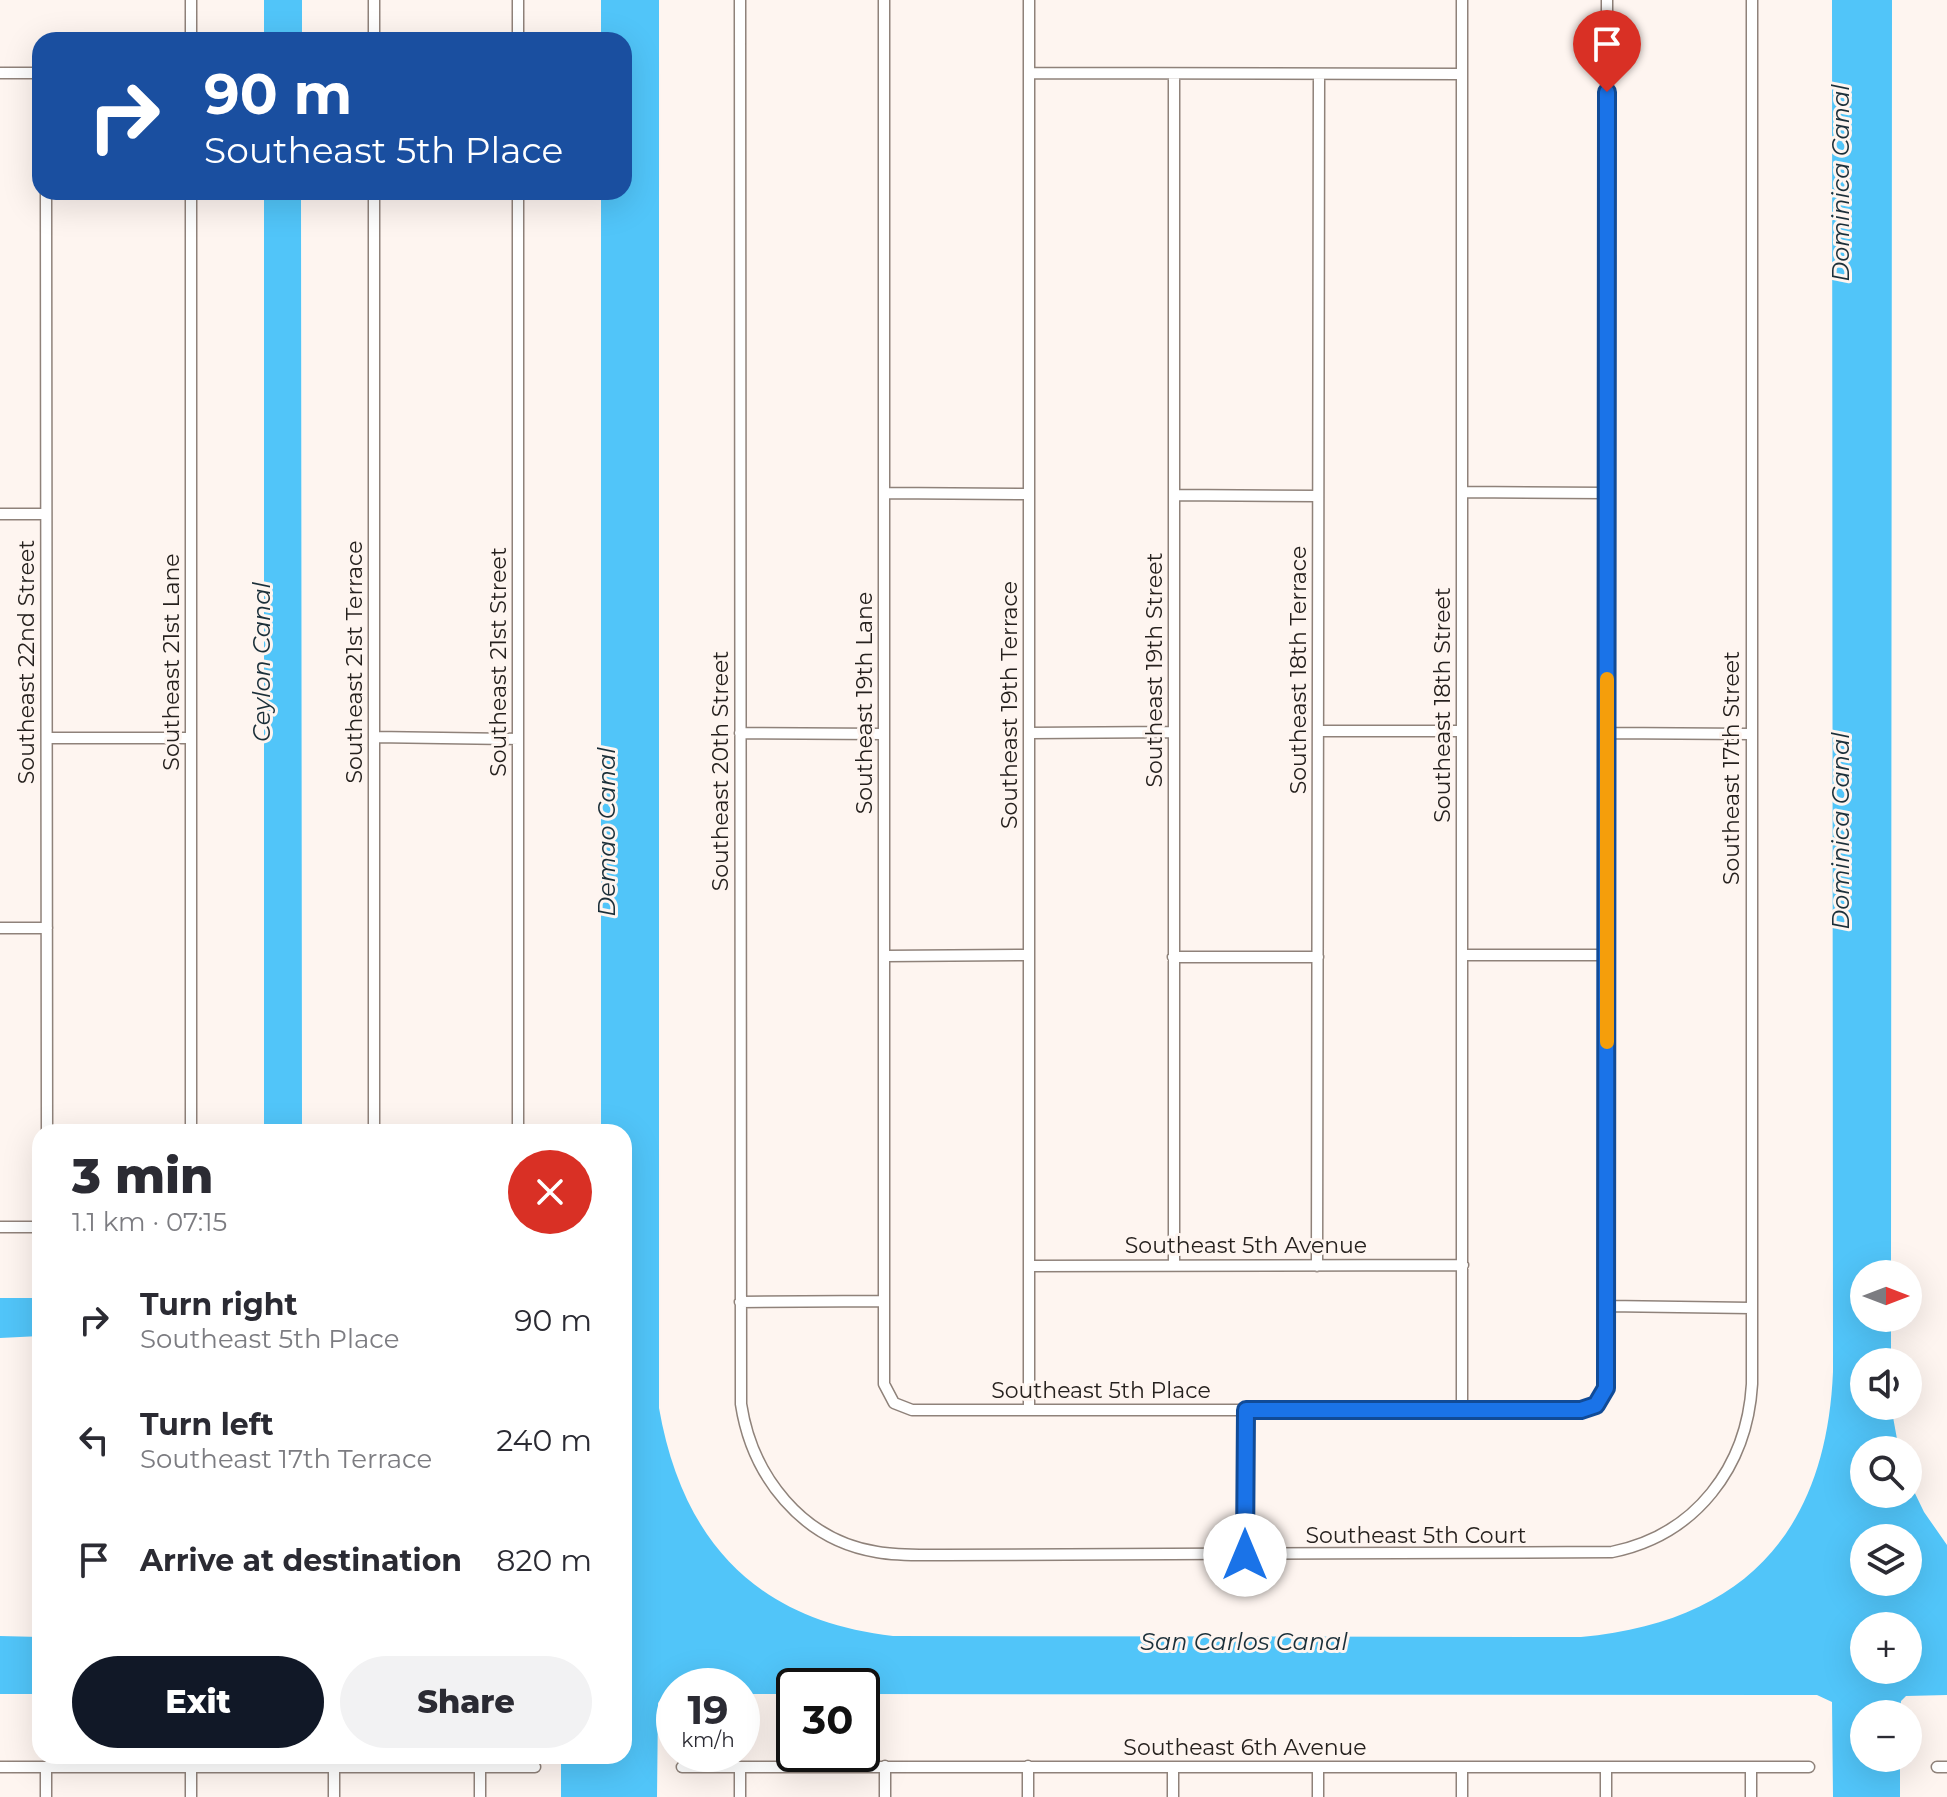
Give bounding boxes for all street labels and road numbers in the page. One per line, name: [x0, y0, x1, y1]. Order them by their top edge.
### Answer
street label: Southeast 22nd Street: [13, 540, 40, 784]
street label: Southeast 21st Terrace: [341, 541, 368, 783]
street label: Southeast 18th Terrace: [1285, 546, 1312, 794]
street label: Southeast 21st Street: [485, 547, 512, 777]
street label: Southeast 19th Street: [1141, 552, 1168, 787]
street label: Southeast 21st Lane: [158, 553, 185, 771]
street label: Southeast 19th Terrace: [996, 581, 1023, 829]
street label: Southeast 18th Street: [1429, 587, 1456, 823]
street label: Southeast 19th Lane: [851, 592, 878, 814]
street label: Southeast 20th Street: [707, 651, 734, 891]
street label: Southeast 17th Street: [1718, 651, 1745, 885]
street label: Southeast 5th Avenue: [1125, 1232, 1367, 1259]
street label: Southeast 5th Place: [991, 1377, 1211, 1404]
street label: Southeast 5th Court: [1305, 1522, 1527, 1549]
street label: Southeast 6th Avenue: [1123, 1734, 1367, 1761]

